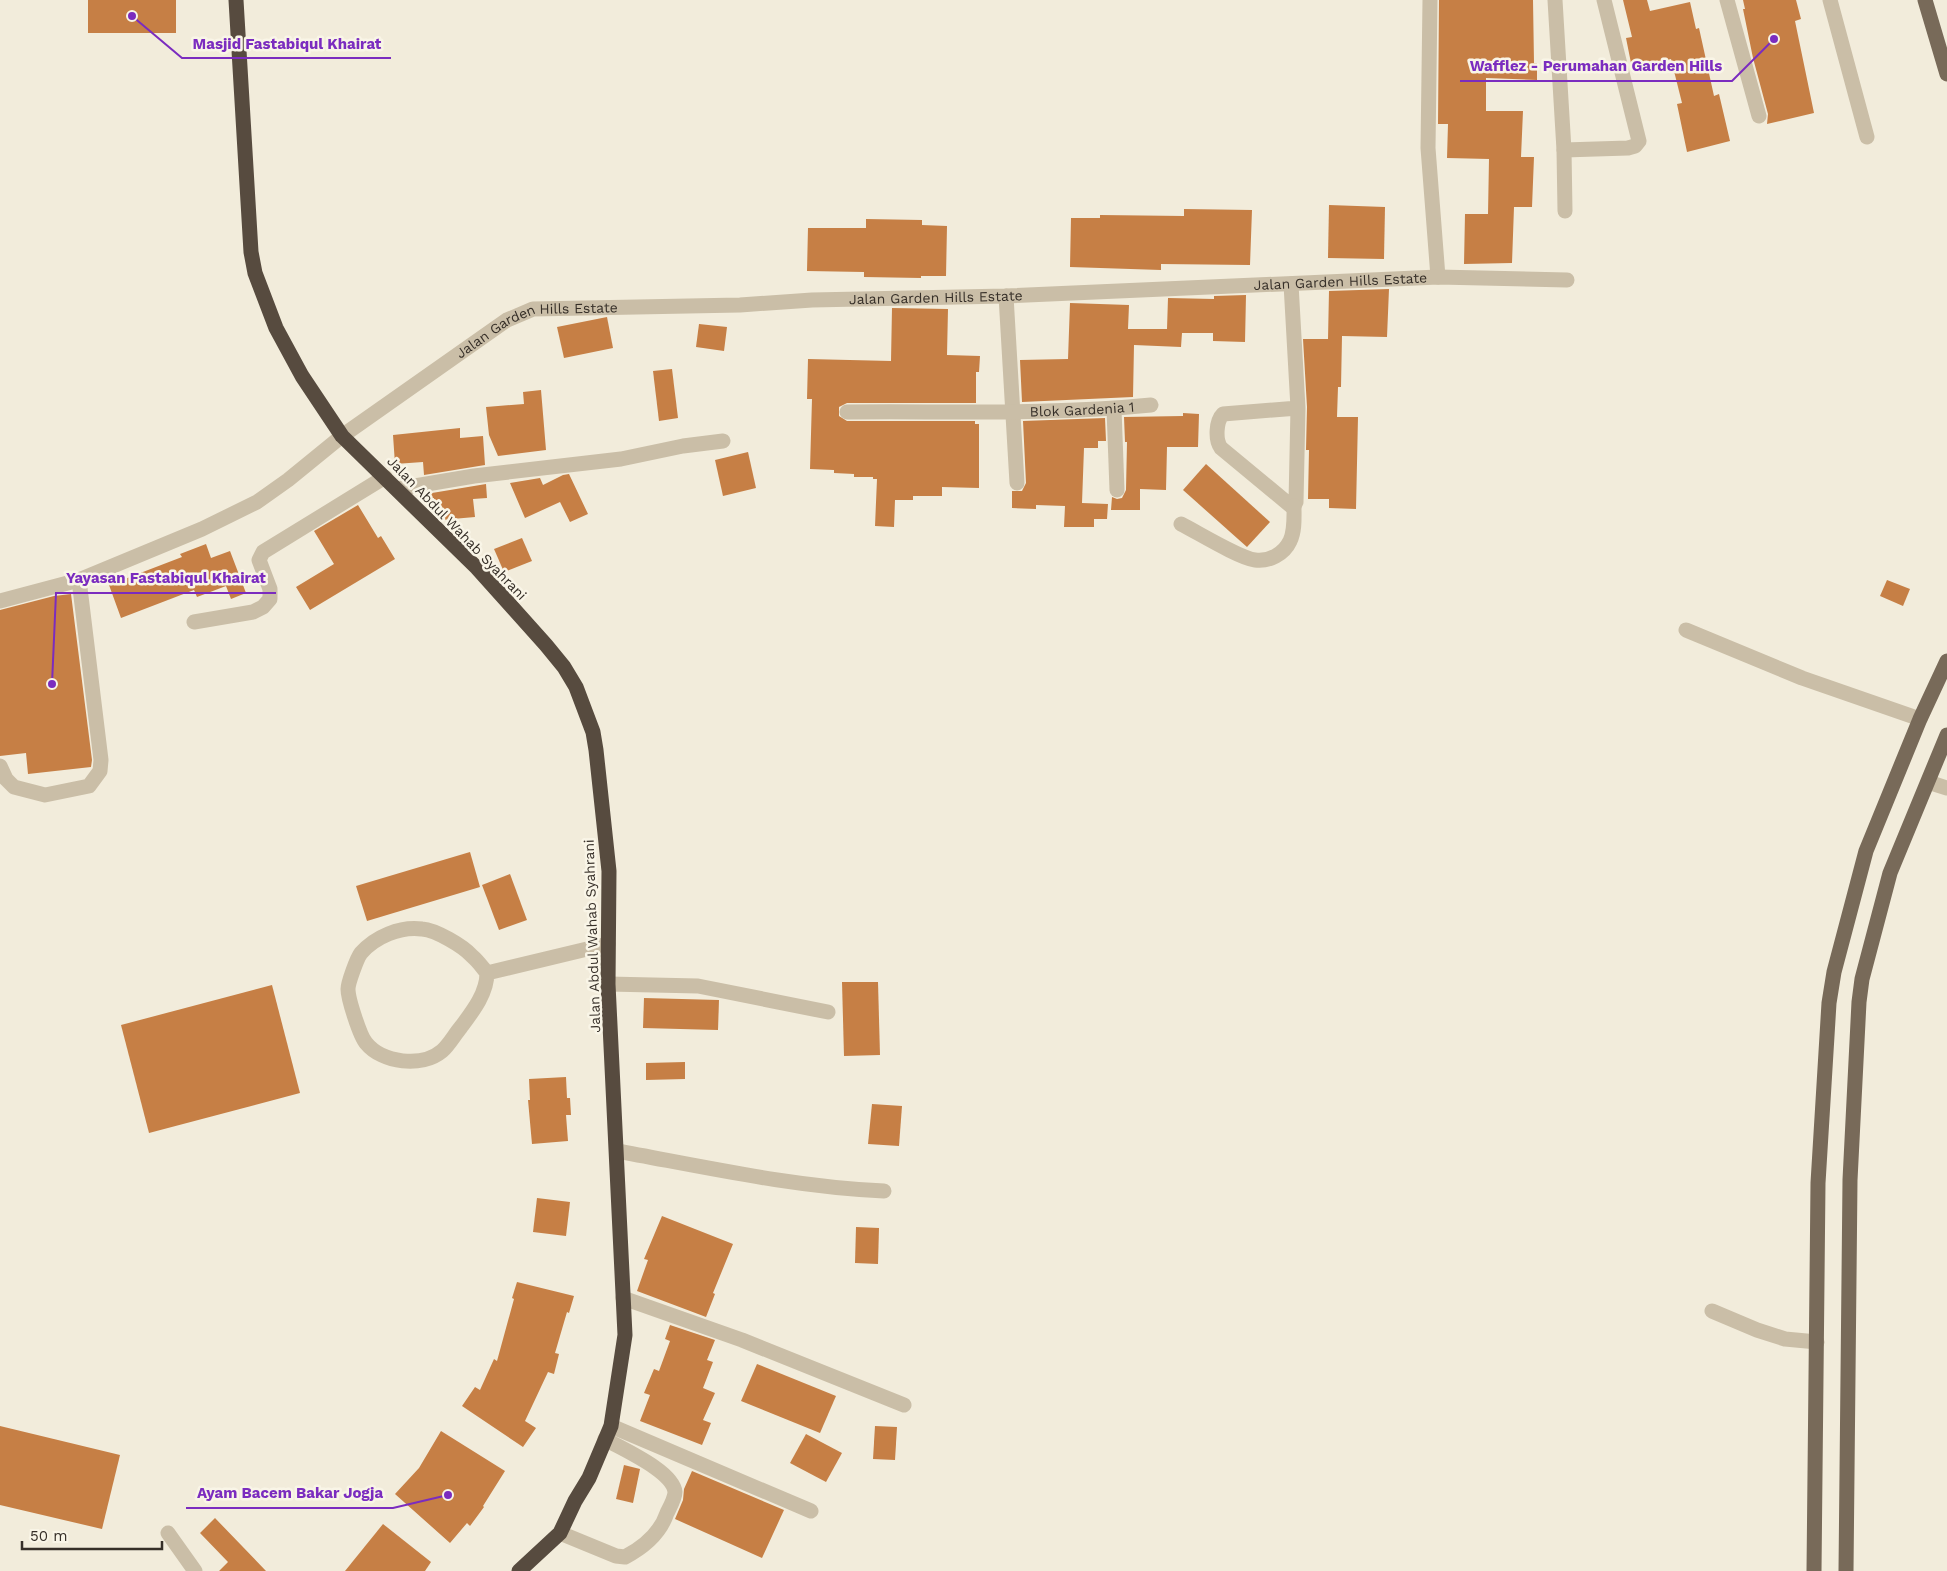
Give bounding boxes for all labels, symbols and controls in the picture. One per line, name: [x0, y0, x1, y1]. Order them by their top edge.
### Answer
callout: Masjid Fastabiqul Khairat: [182, 28, 391, 58]
text: Masjid Fastabiqul Khairat: [193, 35, 382, 53]
callout: Wafflez - Perumahan Garden Hills: [1460, 51, 1732, 81]
text: Wafflez - Perumahan Garden Hills: [1470, 57, 1722, 75]
street label: Jalan Garden Hills Estate: [1253, 269, 1428, 293]
street label: Jalan Garden Hills Estate: [849, 287, 1023, 307]
street label: Jalan Garden Hills Estate: [453, 299, 618, 361]
street label: Blok Gardenia 1: [1029, 399, 1135, 419]
street label: Jalan Abdul Wahab Syahrani: [384, 453, 530, 603]
callout: Yayasan Fastabiqul Khairat: [56, 563, 276, 593]
text: Yayasan Fastabiqul Khairat: [66, 569, 266, 587]
street label: Jalan Abdul Wahab Syahrani: [581, 839, 603, 1033]
callout: Ayam Bacem Bakar Jogja: [186, 1478, 393, 1508]
text: Ayam Bacem Bakar Jogja: [197, 1484, 383, 1502]
scale bar: [22, 1518, 162, 1550]
text: 50 m: [30, 1527, 67, 1545]

